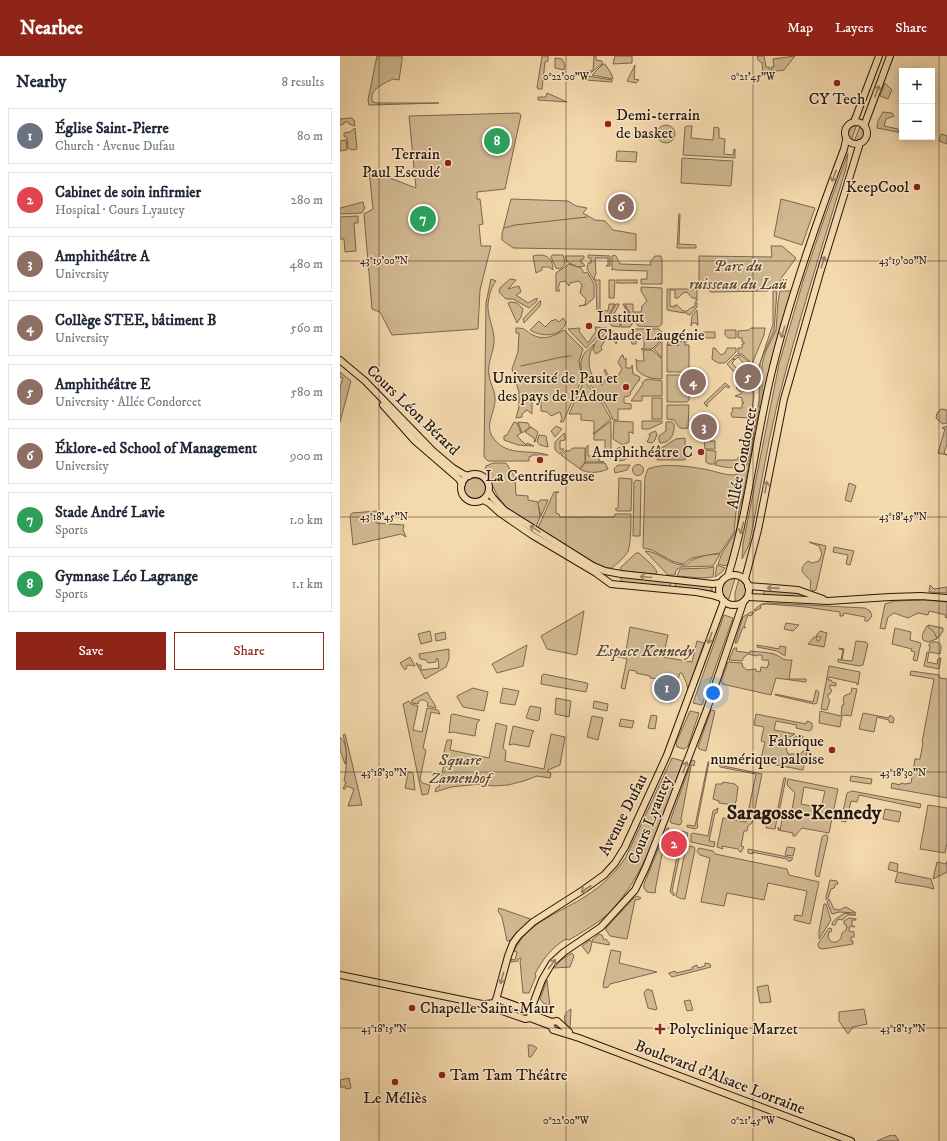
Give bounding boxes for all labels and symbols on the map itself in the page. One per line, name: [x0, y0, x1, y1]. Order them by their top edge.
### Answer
text: 0°22'00"W: [543, 71, 590, 83]
text: 0°21'45"W: [731, 71, 776, 83]
marker: CY Tech: [832, 78, 842, 88]
one-way arrow: [873, 85, 881, 97]
place label: CY Tech: [809, 89, 866, 109]
place label: Demi-terrain de basket: [616, 105, 701, 143]
marker: Demi-terrain de basket: [603, 119, 613, 129]
pin: 8: [484, 126, 510, 156]
place label: Terrain Paul Escudé: [362, 144, 441, 182]
marker: Terrain Paul Escudé: [443, 158, 453, 168]
one-way arrow: [829, 170, 837, 182]
place label: KeepCool: [846, 177, 909, 197]
marker: KeepCool: [912, 182, 922, 192]
pin: 6: [608, 192, 634, 222]
pin: 7: [410, 204, 436, 234]
text: 43°19'00"N: [360, 255, 408, 267]
text: 43°19'00"N: [879, 255, 927, 267]
park label: Parc du ruisseau du Laü: [689, 256, 788, 294]
one-way arrow: [820, 256, 827, 269]
place label: Institut Claude Laugénie: [597, 307, 705, 345]
marker: Institut Claude Laugénie: [584, 321, 594, 331]
one-way arrow: [779, 325, 786, 338]
street label: Cours Léon Bérard: [362, 360, 464, 460]
pin: 5: [735, 362, 761, 392]
pin: 4: [680, 367, 706, 397]
place label: Université de Pau et des pays de l'Adour: [492, 368, 618, 406]
marker: Université de Pau et des pays de l'Adour: [621, 382, 631, 392]
street label: Allée Condorcet: [722, 405, 762, 511]
pin: 3: [691, 412, 717, 442]
place label: Amphithéâtre C: [592, 442, 693, 462]
marker: Amphithéâtre C: [696, 447, 706, 457]
marker: La Centrifugeuse: [535, 455, 545, 465]
place label: La Centrifugeuse: [485, 466, 595, 486]
one-way arrow: [763, 480, 771, 493]
text: 43°18'45"N: [360, 511, 408, 523]
text: 43°18'45"N: [879, 511, 927, 523]
one-way arrow: [737, 521, 745, 534]
one-way arrow: [529, 525, 541, 533]
one-way arrow: [640, 573, 653, 580]
one-way arrow: [767, 584, 780, 591]
one-way arrow: [706, 631, 713, 644]
park label: Espace Kennedy: [595, 641, 696, 661]
pin: 1: [654, 673, 680, 703]
your location: [703, 683, 723, 703]
place label: Fabrique numérique paloise: [710, 731, 824, 769]
marker: Fabrique numérique paloise: [827, 745, 837, 755]
park label: Square Zamenhof: [429, 750, 494, 788]
one-way arrow: [682, 760, 689, 773]
text: 43°18'30"N: [361, 767, 407, 779]
text: 43°18'30"N: [880, 767, 926, 779]
street label: Avenue Dufau: [594, 771, 652, 859]
street label: Cours Lyautey: [623, 772, 677, 867]
district label: Saragosse-Kennedy: [727, 801, 882, 826]
pin: 2: [661, 829, 687, 859]
one-way arrow: [580, 885, 591, 893]
one-way arrow: [547, 959, 556, 970]
one-way arrow: [498, 971, 505, 984]
place label: Chapelle Saint-Maur: [420, 998, 554, 1018]
marker: Chapelle Saint-Maur: [407, 1003, 417, 1013]
place label: Polyclinique Marzet: [669, 1019, 798, 1039]
text: 43°18'15"N: [361, 1023, 407, 1035]
marker: Polyclinique Marzet: [654, 1023, 666, 1035]
text: 43°18'15"N: [880, 1023, 926, 1035]
street label: Boulevard d'Alsace Lorraine: [632, 1035, 808, 1119]
place label: Tam Tam Théâtre: [450, 1065, 568, 1085]
marker: Tam Tam Théâtre: [437, 1070, 447, 1080]
marker: Le Méliès: [390, 1077, 400, 1087]
place label: Le Méliès: [363, 1088, 427, 1108]
text: 0°22'00"W: [543, 1115, 590, 1127]
text: 0°21'45"W: [731, 1115, 776, 1127]

